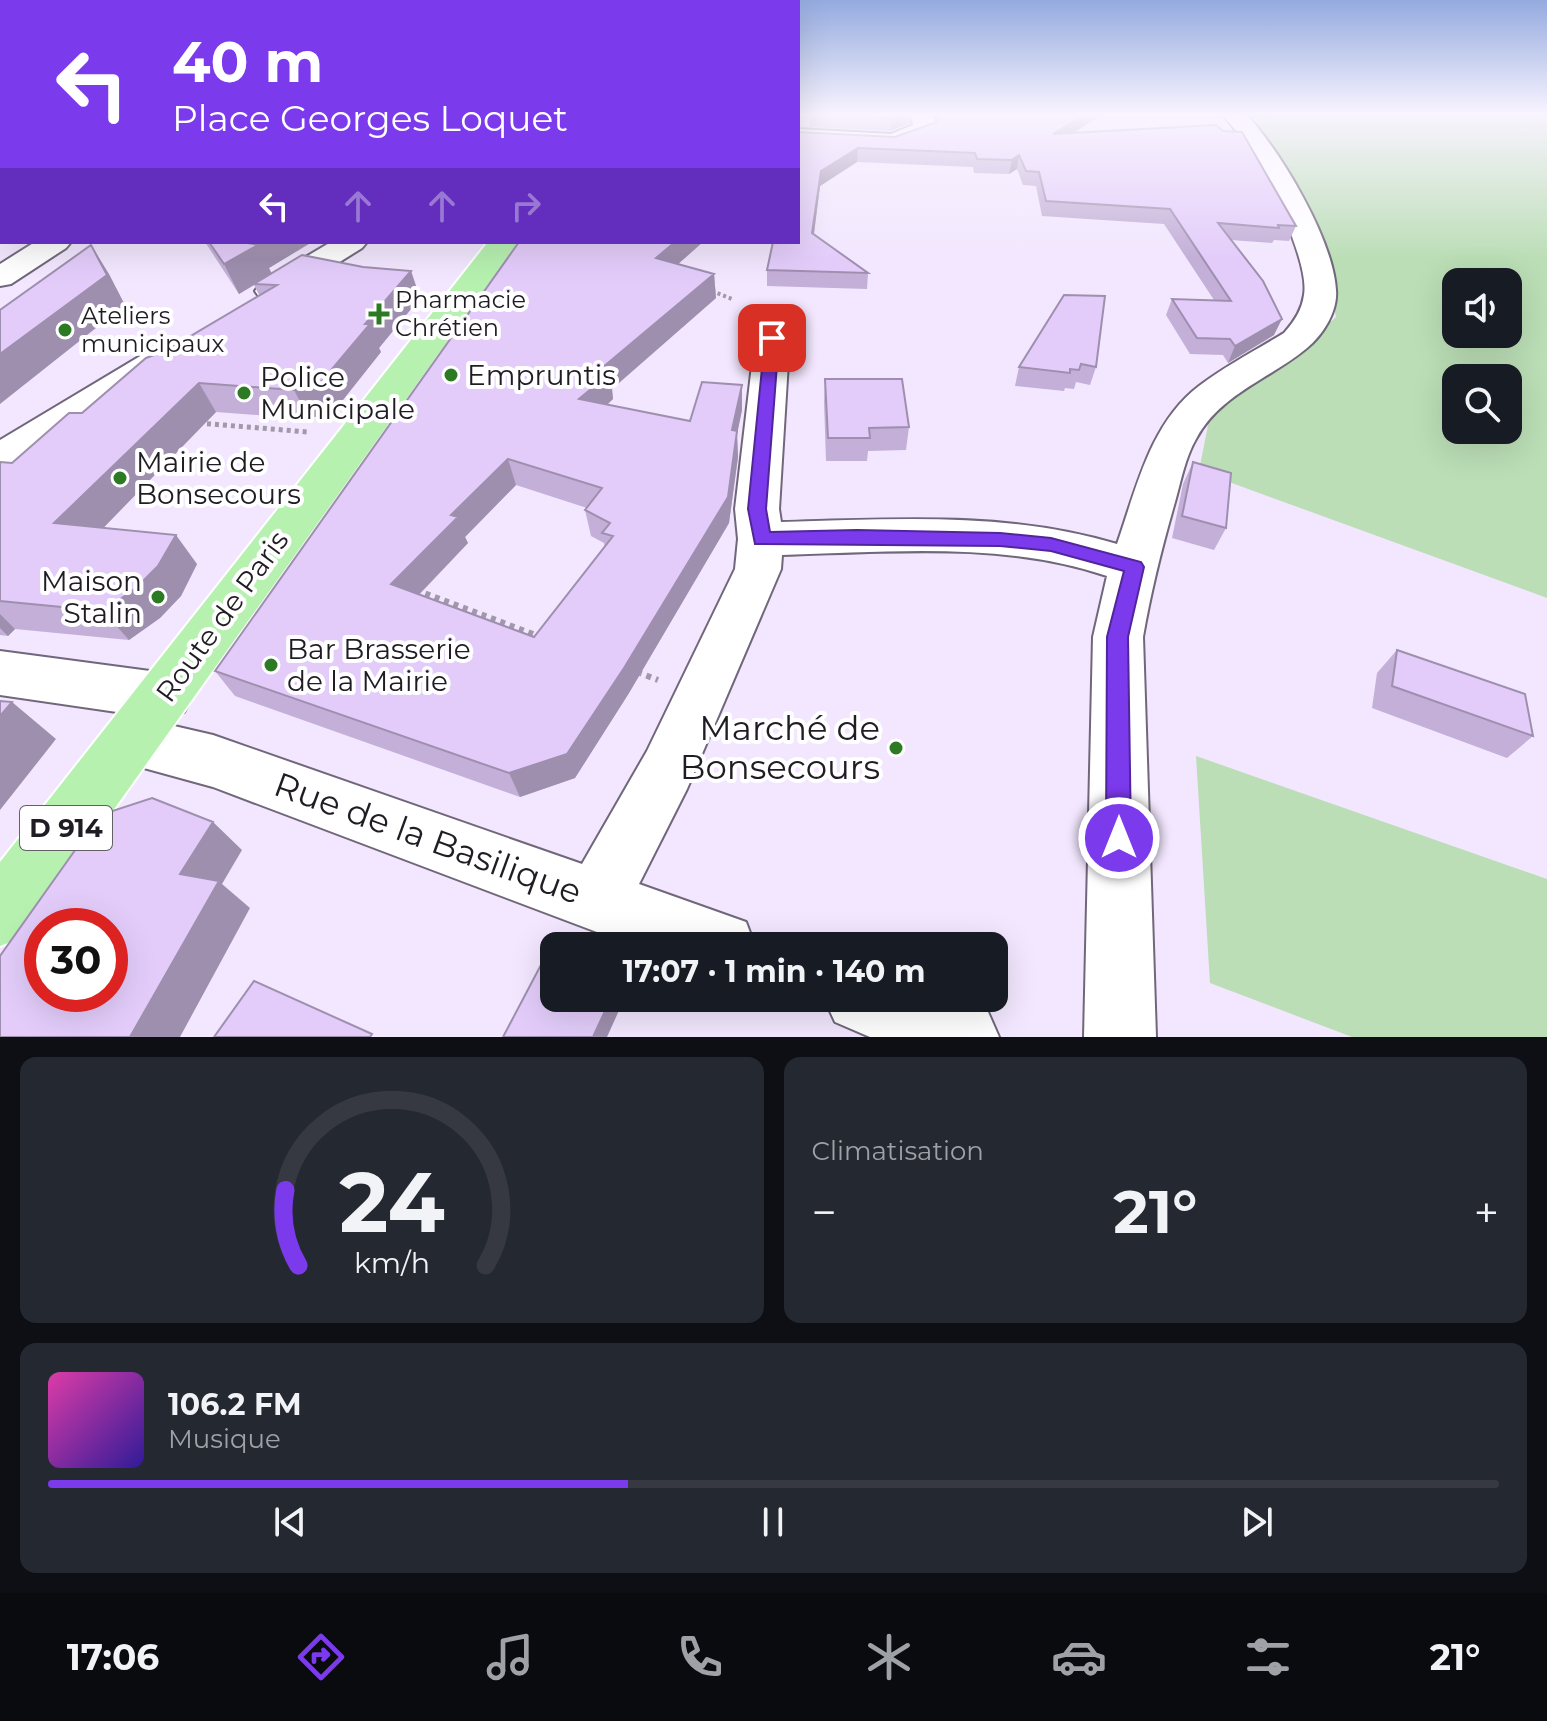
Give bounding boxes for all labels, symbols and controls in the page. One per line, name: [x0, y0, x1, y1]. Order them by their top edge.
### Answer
text: 40 m: [172, 28, 323, 96]
icon: left: [40, 32, 144, 136]
text: Place Georges Loquet: [172, 96, 568, 140]
icon: left: [252, 184, 296, 228]
icon: ahead: [336, 184, 380, 228]
icon: ahead: [420, 184, 464, 228]
icon: right: [504, 184, 548, 228]
map controls: [1442, 268, 1522, 444]
button: sound: [1442, 268, 1522, 348]
place label: Pharmacie Chrétien: [395, 285, 526, 342]
place label: Ateliers municipaux: [81, 301, 225, 358]
pin: [738, 304, 806, 372]
marker: Pharmacie Chrétien: [370, 305, 388, 323]
icon: arrive: [750, 316, 794, 360]
marker: Ateliers municipaux: [56, 321, 74, 339]
place label: Empruntis: [467, 358, 616, 392]
place label: Police Municipale: [260, 360, 415, 426]
button: search: [1442, 364, 1522, 444]
marker: Empruntis: [442, 366, 460, 384]
marker: Police Municipale: [235, 384, 253, 402]
place label: Mairie de Bonsecours: [136, 445, 301, 511]
marker: Mairie de Bonsecours: [111, 469, 129, 487]
street label: Route de Paris: [148, 524, 296, 708]
place label: Maison Stalin: [41, 564, 142, 630]
marker: Maison Stalin: [149, 588, 167, 606]
place label: Bar Brasserie de la Mairie: [287, 632, 471, 698]
marker: Bar Brasserie de la Mairie: [262, 656, 280, 674]
place label: Marché de Bonsecours: [680, 707, 880, 788]
marker: Marché de Bonsecours: [887, 739, 905, 757]
street label: Rue de la Basilique: [269, 763, 587, 913]
position arrow: [1077, 796, 1161, 880]
road number: D 914: [20, 806, 112, 850]
speed limit sign: 30: [24, 908, 128, 1012]
text: 17:07 · 1 min · 140 m: [623, 953, 925, 990]
text: Climatisation: [812, 1135, 984, 1167]
text: 24: [339, 1151, 445, 1253]
text: 21°: [1113, 1175, 1197, 1248]
text: −: [812, 1185, 837, 1239]
text: +: [1474, 1185, 1499, 1239]
text: km/h: [354, 1245, 430, 1280]
text: 106.2 FM: [168, 1386, 302, 1423]
text: Musique: [168, 1423, 281, 1455]
icon: previous: [268, 1500, 312, 1544]
icon: pause: [751, 1500, 795, 1544]
icon: next: [1235, 1500, 1279, 1544]
icon: directions: [293, 1629, 349, 1685]
icon: music: [482, 1629, 538, 1685]
icon: phone: [672, 1629, 728, 1685]
icon: climate: [861, 1629, 917, 1685]
icon: car: [1051, 1629, 1107, 1685]
icon: filters: [1240, 1629, 1296, 1685]
text: 17:06: [67, 1635, 159, 1679]
text: 21°: [1430, 1635, 1480, 1679]

